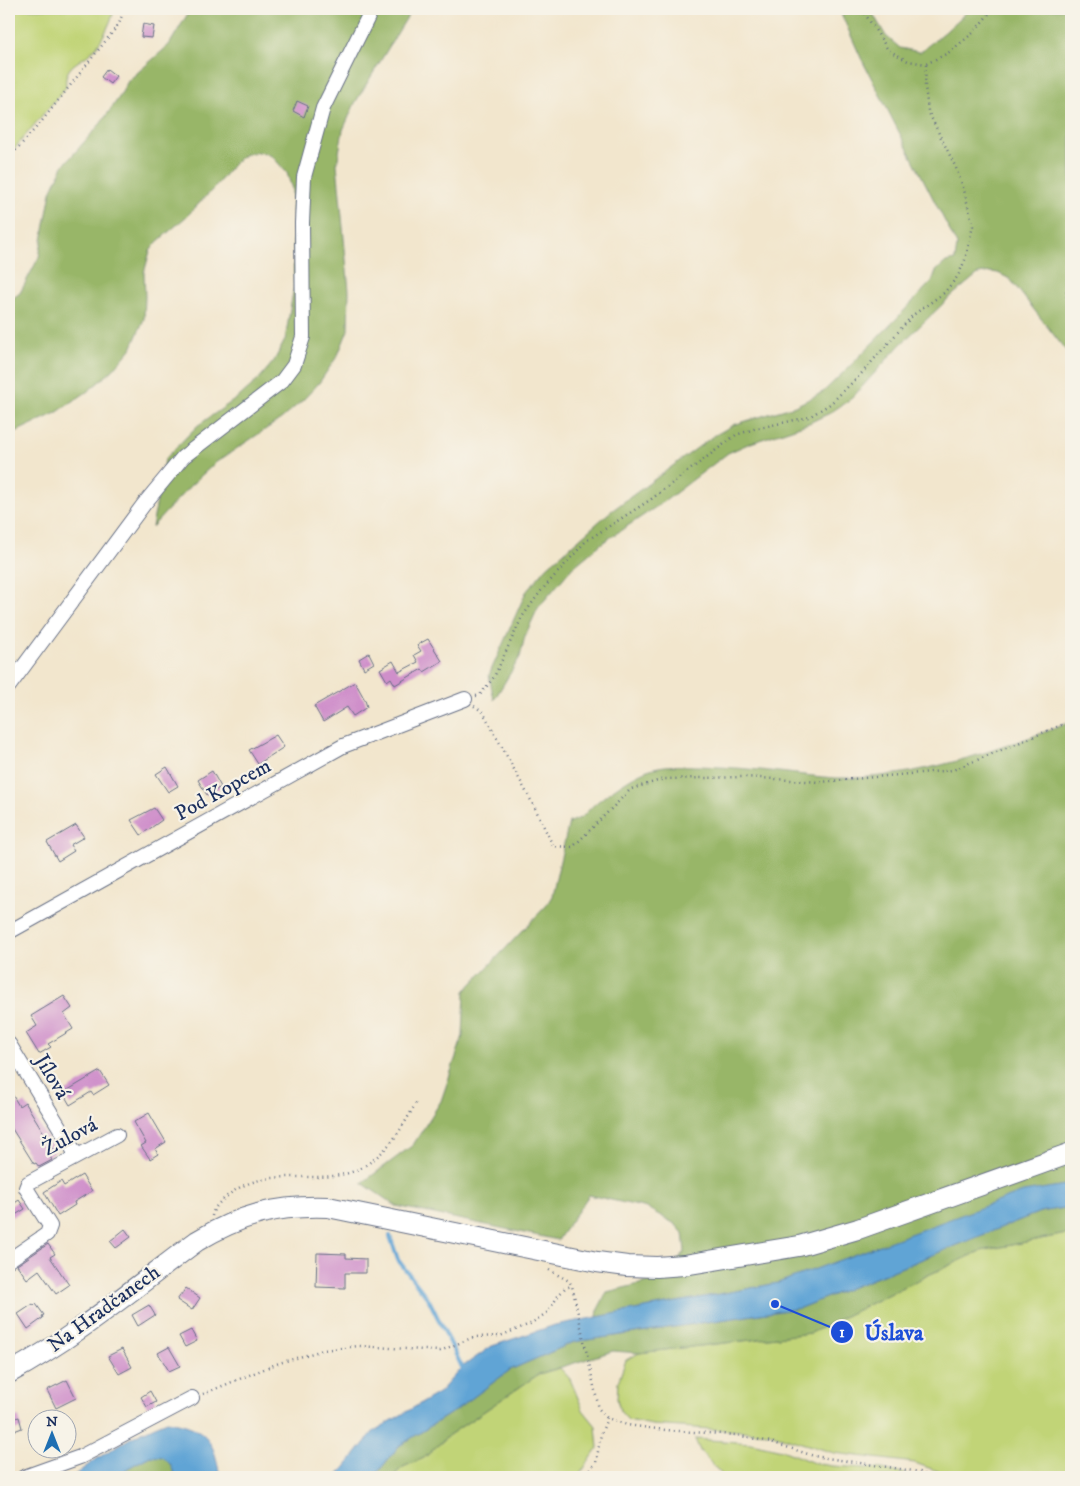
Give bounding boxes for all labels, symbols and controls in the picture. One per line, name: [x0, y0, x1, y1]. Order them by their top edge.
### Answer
street label: Pod Kopcem: [170, 753, 276, 827]
street label: Jílová: [27, 1048, 76, 1104]
street label: Žulová: [37, 1110, 102, 1162]
street label: Na Hradčanech: [43, 1260, 165, 1358]
callout: Úslava: [829, 1313, 933, 1350]
text: Úslava: [865, 1319, 924, 1347]
text: 1: [839, 1323, 845, 1342]
north arrow: [28, 1408, 78, 1458]
text: N: [46, 1413, 58, 1431]

